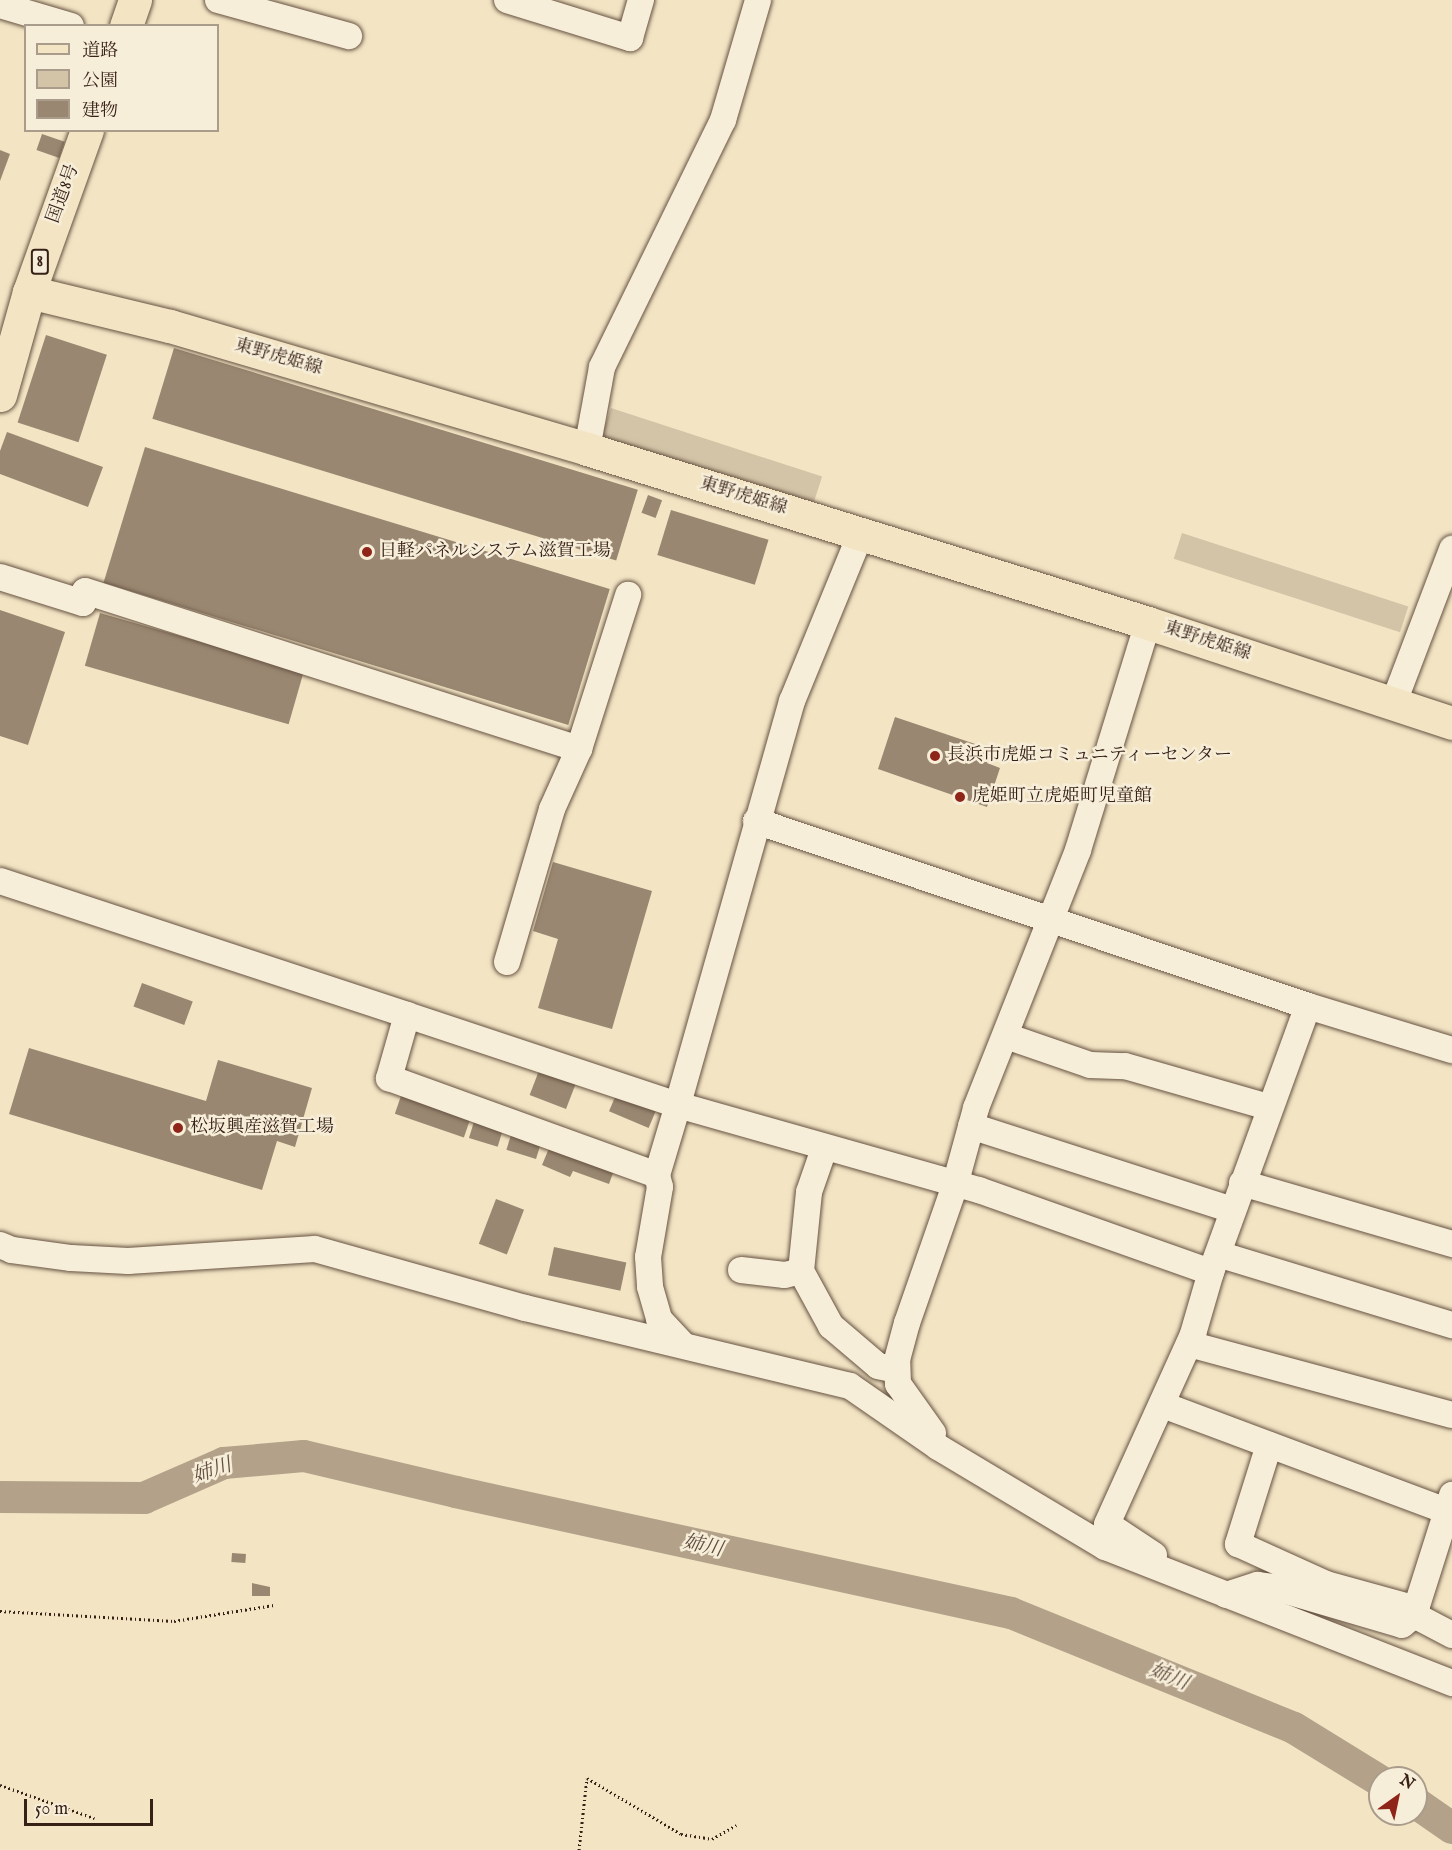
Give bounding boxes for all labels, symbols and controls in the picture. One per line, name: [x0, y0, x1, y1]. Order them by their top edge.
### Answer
legend: [24, 24, 219, 132]
text: 道路: [82, 40, 118, 63]
text: 公園: [82, 70, 118, 93]
text: 建物: [82, 100, 118, 123]
street label: 国道8号: [43, 162, 85, 226]
road number: 8: [30, 249, 51, 275]
street label: 東野虎姫線: [232, 335, 324, 381]
street label: 東野虎姫線: [697, 474, 789, 520]
place label: 日軽パネルシステム滋賀工場: [379, 541, 613, 563]
marker: 日軽パネルシステム滋賀工場: [360, 545, 374, 559]
street label: 東野虎姫線: [1161, 618, 1253, 666]
place label: 長浜市虎姫コミュニティーセンター: [947, 745, 1235, 767]
marker: 長浜市虎姫コミュニティーセンター: [928, 749, 942, 763]
place label: 虎姫町立虎姫町児童館: [972, 786, 1152, 808]
marker: 虎姫町立虎姫町児童館: [953, 790, 967, 804]
place label: 松坂興産滋賀工場: [190, 1117, 334, 1139]
marker: 松坂興産滋賀工場: [171, 1121, 185, 1135]
water label: 姉川: [189, 1453, 235, 1489]
water label: 姉川: [681, 1530, 725, 1562]
water label: 姉川: [1146, 1658, 1192, 1696]
north arrow: [1368, 1766, 1428, 1826]
text: N: [1395, 1770, 1418, 1795]
scale bar: [27, 1787, 156, 1825]
text: 50 m: [35, 1798, 68, 1821]

